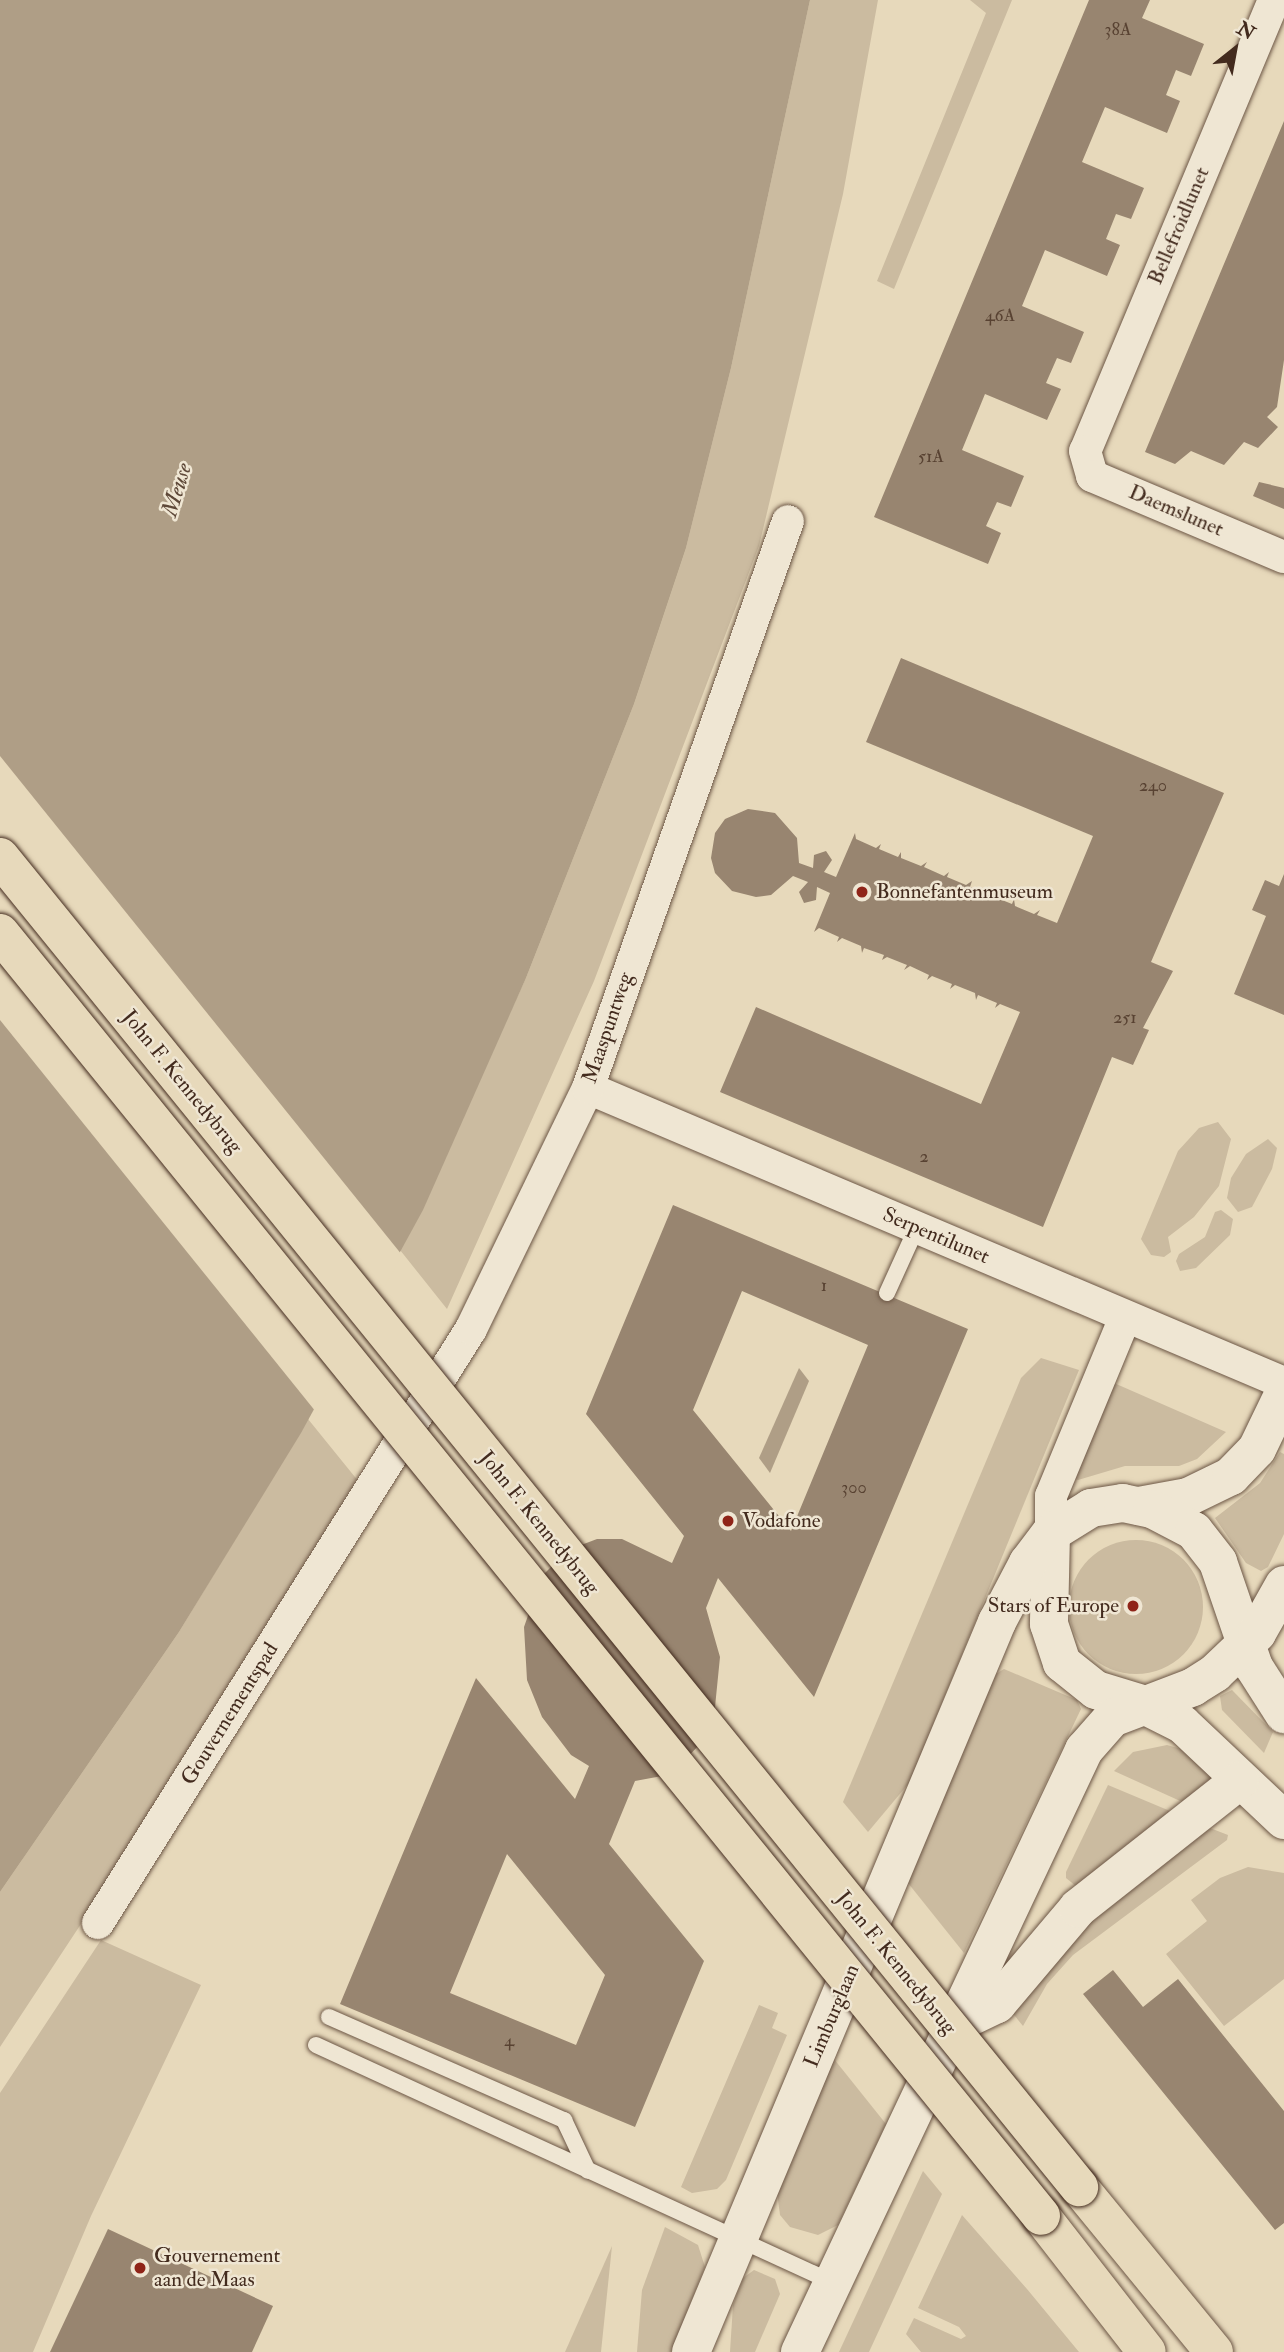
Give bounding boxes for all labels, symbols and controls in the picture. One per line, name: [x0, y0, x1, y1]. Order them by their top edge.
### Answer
north arrow: [1200, 14, 1270, 84]
text: N: [1232, 16, 1259, 46]
house number: 38A: [1105, 19, 1131, 41]
street label: Bellefroidlunet: [1143, 164, 1215, 288]
house number: 46A: [985, 305, 1015, 327]
house number: 51A: [918, 446, 944, 468]
water label: Meuse: [156, 460, 198, 520]
street label: Daemslunet: [1125, 480, 1227, 542]
house number: 240: [1139, 775, 1167, 797]
place label: Bonnefantenmuseum: [876, 879, 1053, 905]
marker: Bonnefantenmuseum: [854, 884, 870, 900]
street label: Maaspuntweg: [577, 969, 639, 1087]
street label: John F. Kennedybrug: [116, 1005, 248, 1159]
house number: 251: [1113, 1007, 1137, 1029]
house number: 2: [919, 1146, 929, 1168]
street label: Serpentilunet: [879, 1202, 993, 1270]
house number: 1: [821, 1275, 827, 1297]
street label: John F. Kennedybrug: [473, 1446, 605, 1600]
house number: 300: [841, 1477, 867, 1499]
place label: Vodafone: [742, 1508, 821, 1534]
marker: Vodafone: [720, 1513, 736, 1529]
place label: Stars of Europe: [988, 1593, 1119, 1619]
marker: Stars of Europe: [1125, 1598, 1141, 1614]
street label: Gouvernementspad: [176, 1638, 284, 1790]
street label: John F. Kennedybrug: [830, 1886, 962, 2040]
street label: Limburglaan: [799, 1961, 865, 2071]
house number: 4: [504, 2030, 514, 2052]
place label: Gouvernement aan de Maas: [154, 2243, 280, 2293]
marker: Gouvernement aan de Maas: [132, 2260, 148, 2276]

